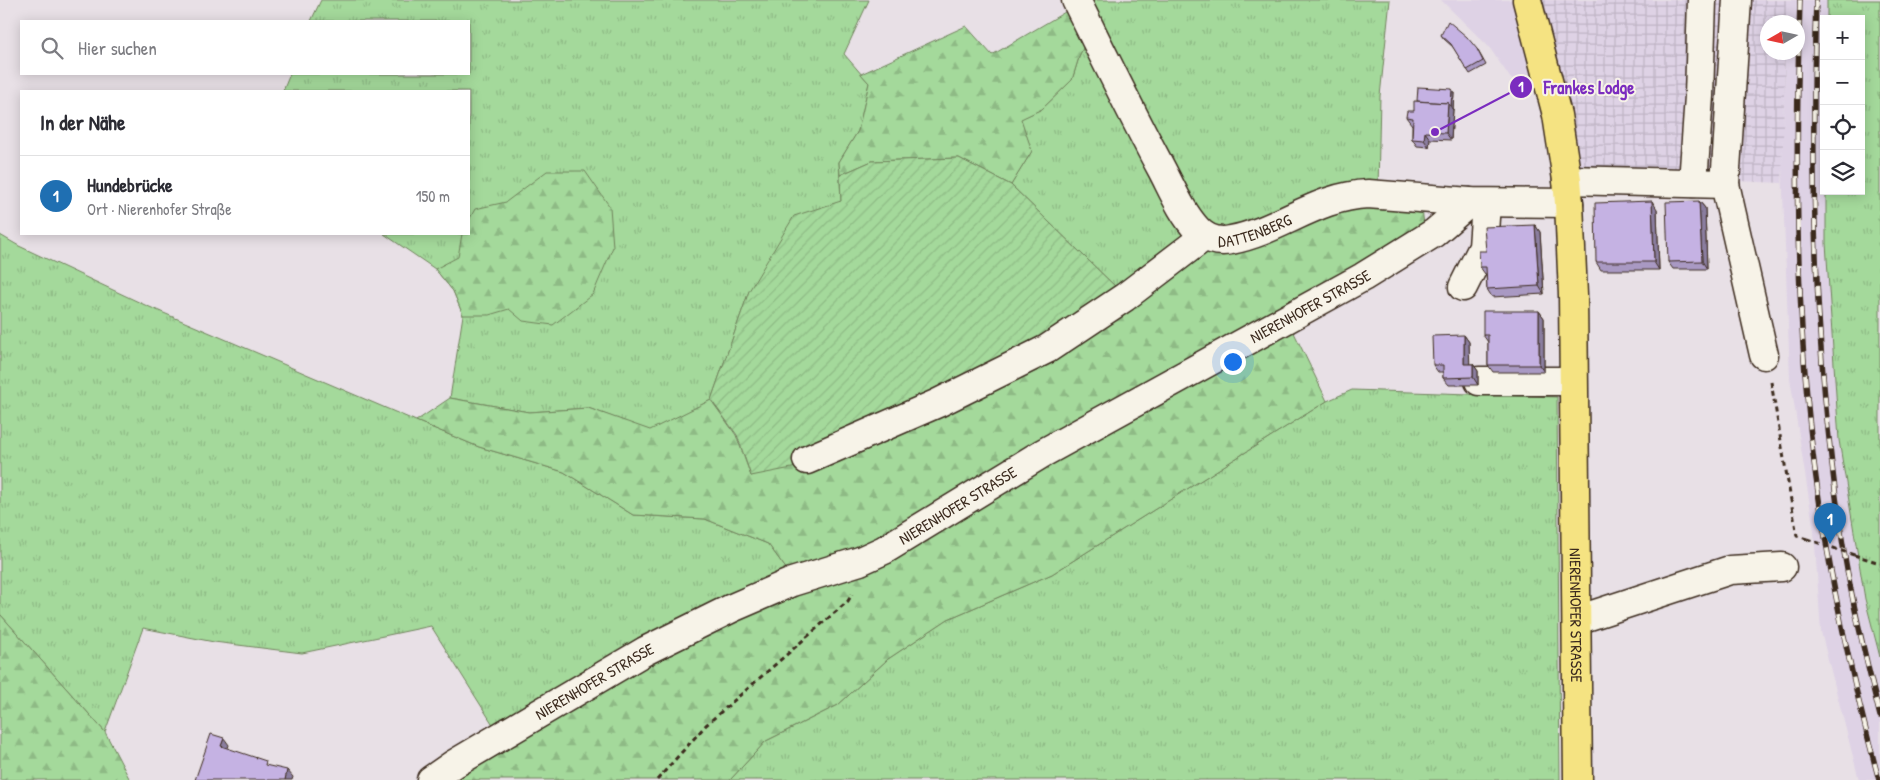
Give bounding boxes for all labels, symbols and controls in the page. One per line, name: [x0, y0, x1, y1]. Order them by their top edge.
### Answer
north arrow: [1760, 15, 1805, 60]
map controls: [1820, 15, 1865, 195]
button: +: [1820, 15, 1865, 60]
search box: [20, 20, 470, 75]
icon: search: [38, 34, 66, 62]
text: Hier suchen: [78, 35, 157, 61]
button: −: [1820, 60, 1865, 105]
callout: Frankes Lodge: [1509, 71, 1645, 104]
text: Frankes Lodge: [1543, 75, 1635, 101]
text: 1: [1518, 76, 1524, 97]
button: locate: [1820, 105, 1865, 150]
text: In der Nähe: [40, 108, 125, 137]
button: layers: [1820, 150, 1865, 195]
text: Hundebrücke: [87, 172, 173, 198]
text: 1: [53, 185, 59, 207]
text: 150 m: [416, 185, 450, 207]
text: Ort · Nierenhofer Straße: [87, 198, 232, 220]
street label: DATTENBERG: [1218, 208, 1295, 252]
street label: NIERENHOFER STRASSE: [1246, 264, 1375, 348]
your location: [1220, 349, 1246, 375]
street label: NIERENHOFER STRASSE: [894, 461, 1021, 550]
pin: 1: [1814, 503, 1846, 544]
street label: NIERENHOFER STRASSE: [1565, 548, 1588, 683]
street label: NIERENHOFER STRASSE: [531, 637, 657, 725]

